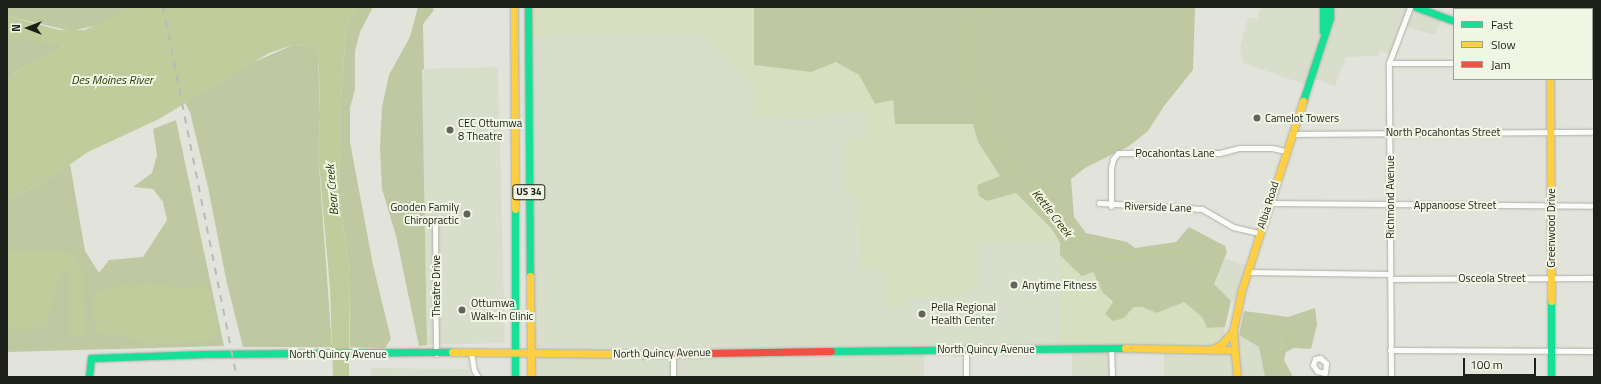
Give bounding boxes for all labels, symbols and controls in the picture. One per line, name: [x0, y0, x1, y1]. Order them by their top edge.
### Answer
north arrow: [8, 8, 48, 48]
legend: [1453, 8, 1593, 80]
text: Fast: [1491, 15, 1513, 34]
text: N: [8, 24, 24, 32]
text: Slow: [1491, 35, 1516, 54]
text: Jam: [1491, 55, 1511, 74]
water label: Des Moines River: [71, 73, 153, 87]
place label: Camelot Towers: [1265, 111, 1339, 125]
marker: Camelot Towers: [1252, 113, 1262, 123]
place label: CEC Ottumwa 8 Theatre: [458, 117, 522, 143]
marker: CEC Ottumwa 8 Theatre: [445, 125, 455, 135]
street label: North Pocahontas Street: [1386, 125, 1500, 139]
street label: Pocahontas Lane: [1135, 146, 1215, 160]
street label: Richmond Avenue: [1383, 155, 1397, 239]
water label: Bear Creek: [323, 164, 341, 216]
street label: Albia Road: [1255, 180, 1281, 230]
road number: US 34: [512, 184, 546, 200]
water label: Kettle Creek: [1029, 186, 1075, 240]
street label: Greenwood Drive: [1544, 188, 1558, 268]
street label: Appanoose Street: [1414, 198, 1496, 212]
street label: Riverside Lane: [1124, 199, 1192, 215]
place label: Gooden Family Chiropractic: [391, 201, 459, 227]
marker: Gooden Family Chiropractic: [462, 209, 472, 219]
street label: Theatre Drive: [429, 255, 443, 317]
street label: Osceola Street: [1458, 271, 1526, 285]
place label: Anytime Fitness: [1022, 278, 1097, 292]
marker: Anytime Fitness: [1009, 280, 1019, 290]
place label: Ottumwa Walk-In Clinic: [471, 297, 533, 323]
place label: Pella Regional Health Center: [931, 301, 996, 327]
marker: Ottumwa Walk-In Clinic: [456, 304, 468, 316]
marker: Pella Regional Health Center: [916, 308, 928, 320]
street label: North Quincy Avenue: [937, 342, 1035, 356]
street label: North Quincy Avenue: [613, 346, 711, 360]
street label: North Quincy Avenue: [289, 347, 387, 361]
scale bar: [1465, 350, 1538, 376]
text: 100 m: [1470, 355, 1503, 374]

